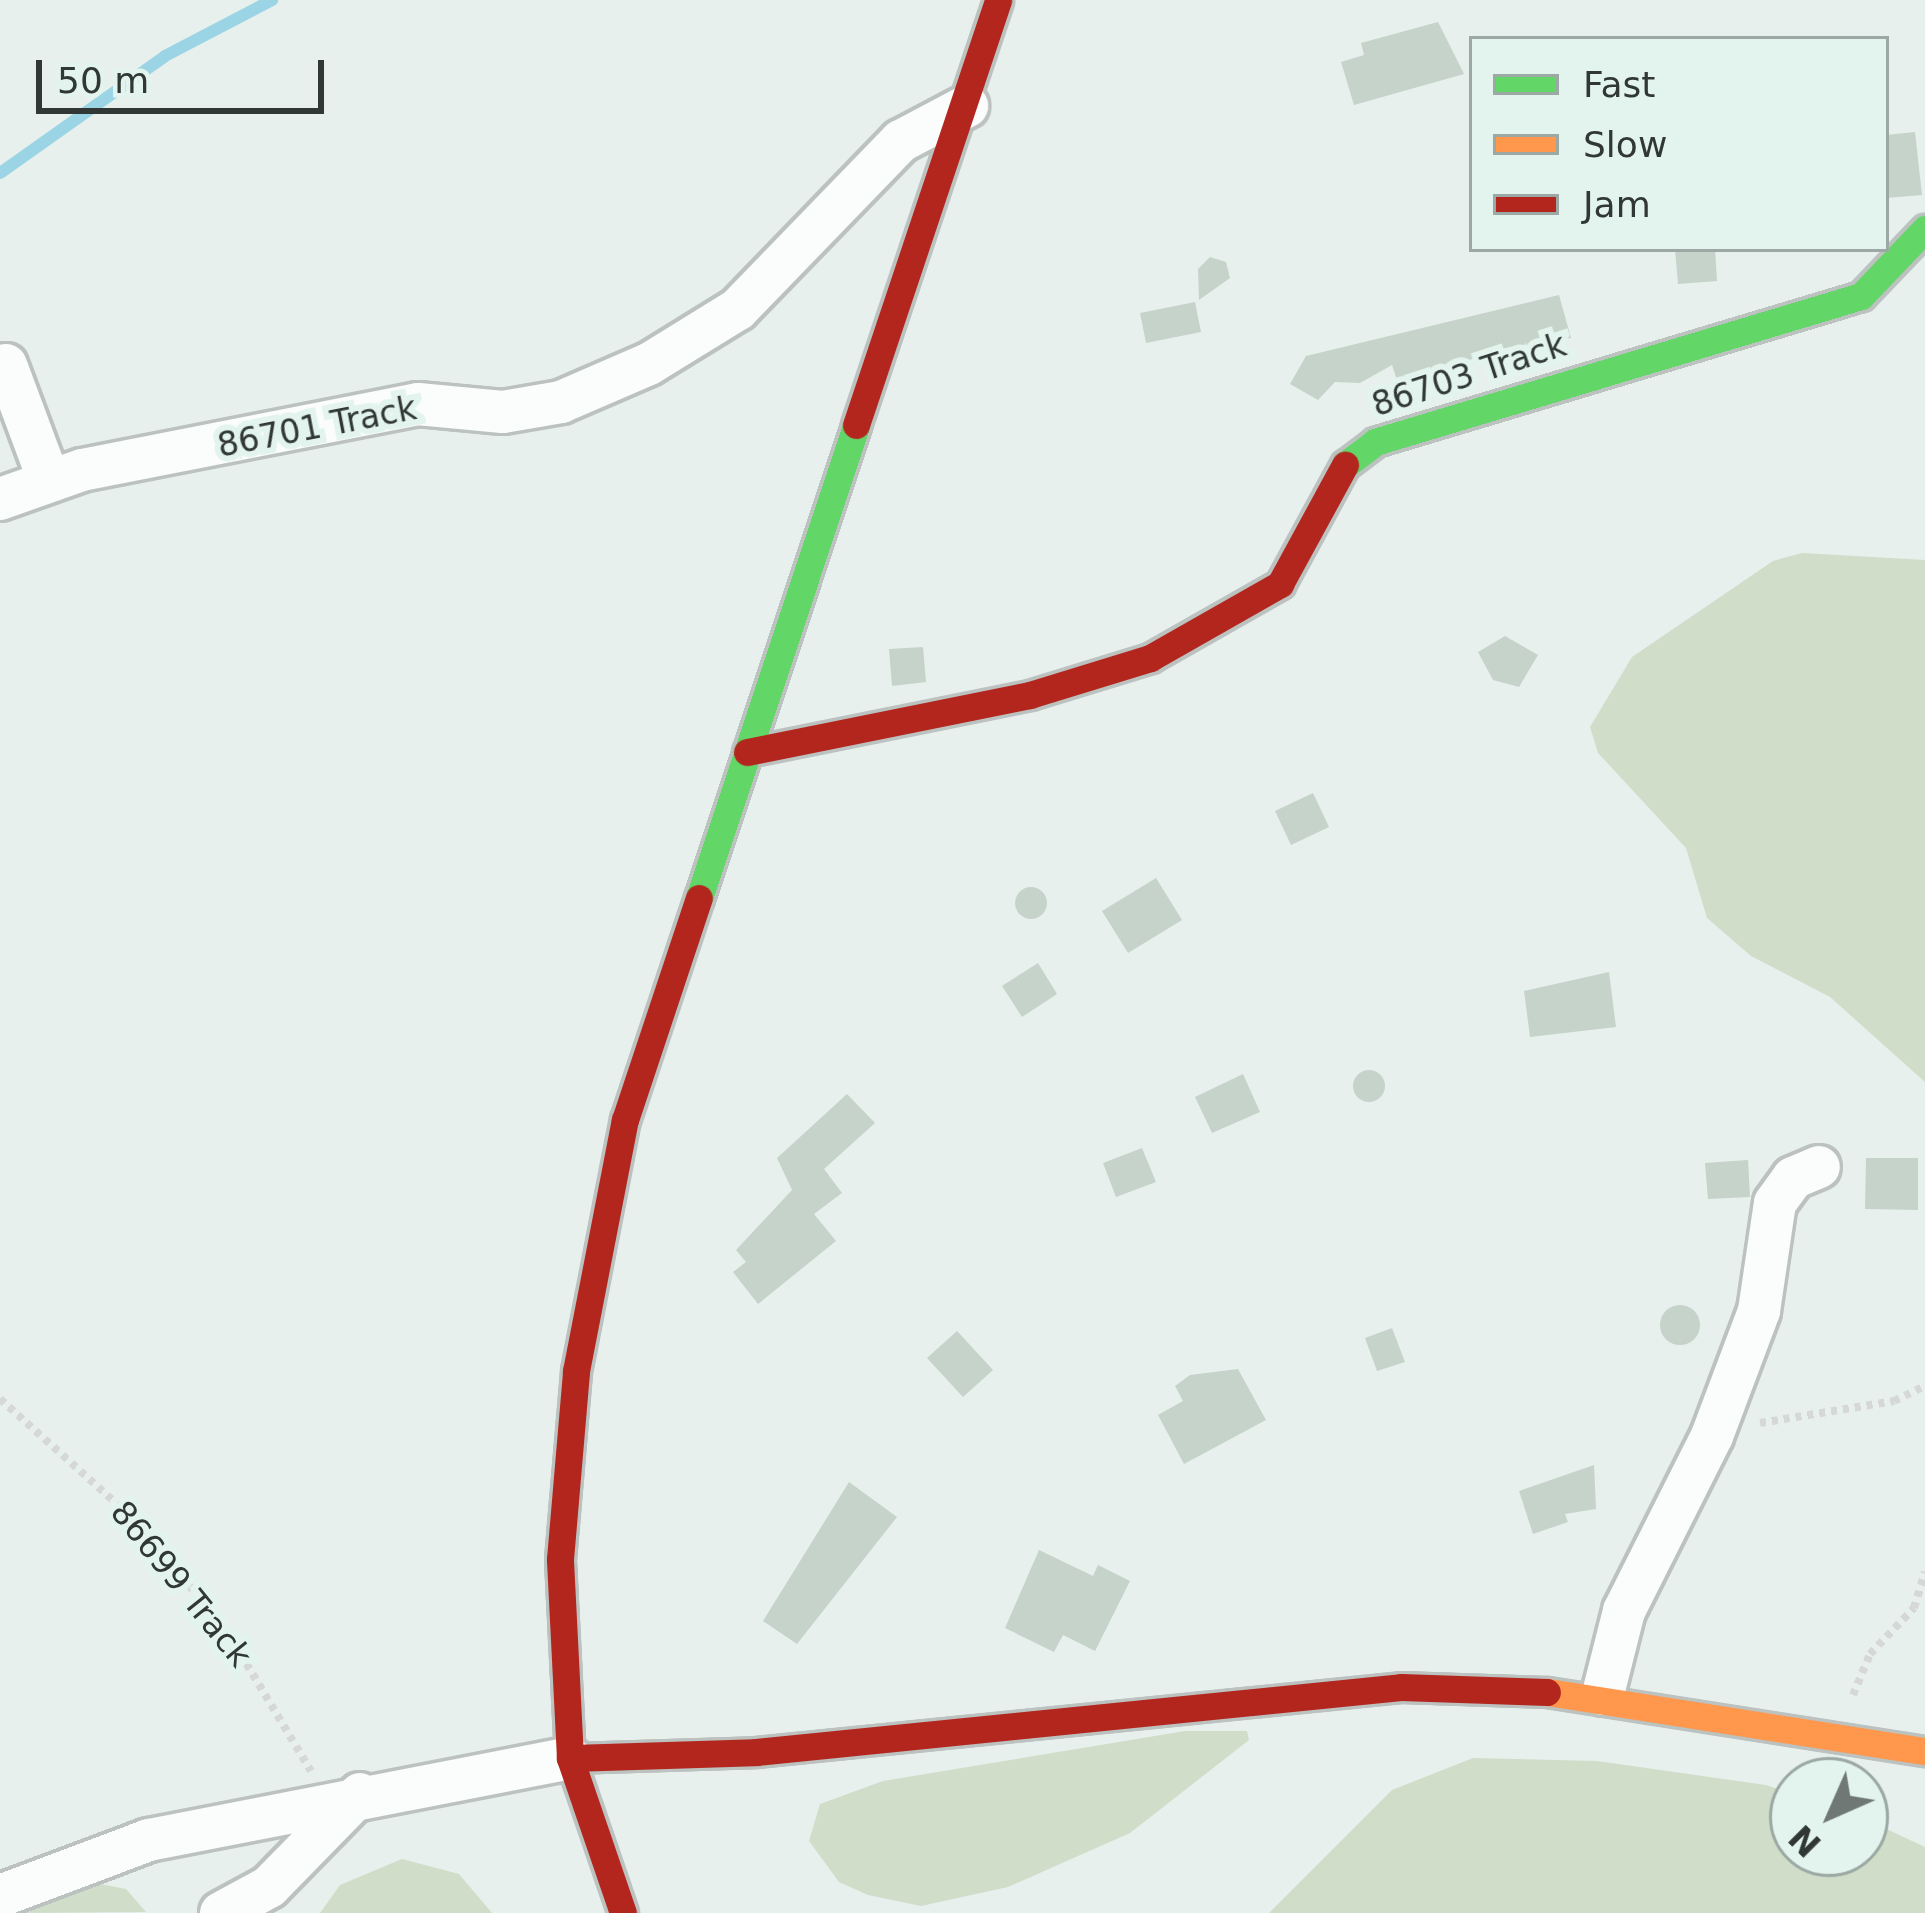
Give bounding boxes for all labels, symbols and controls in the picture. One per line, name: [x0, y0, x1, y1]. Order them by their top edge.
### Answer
scale bar: [42, 36, 330, 110]
legend: [1469, 36, 1889, 252]
text: 50 m: [57, 60, 149, 101]
text: Fast: [1583, 64, 1655, 105]
text: Slow: [1583, 124, 1667, 165]
text: Jam: [1583, 184, 1651, 225]
street label: 86703 Track: [1367, 325, 1571, 425]
street label: 86701 Track: [214, 388, 420, 466]
street label: 86699 Track: [102, 1493, 260, 1675]
north arrow: [1769, 1757, 1889, 1877]
text: N: [1782, 1817, 1829, 1864]

